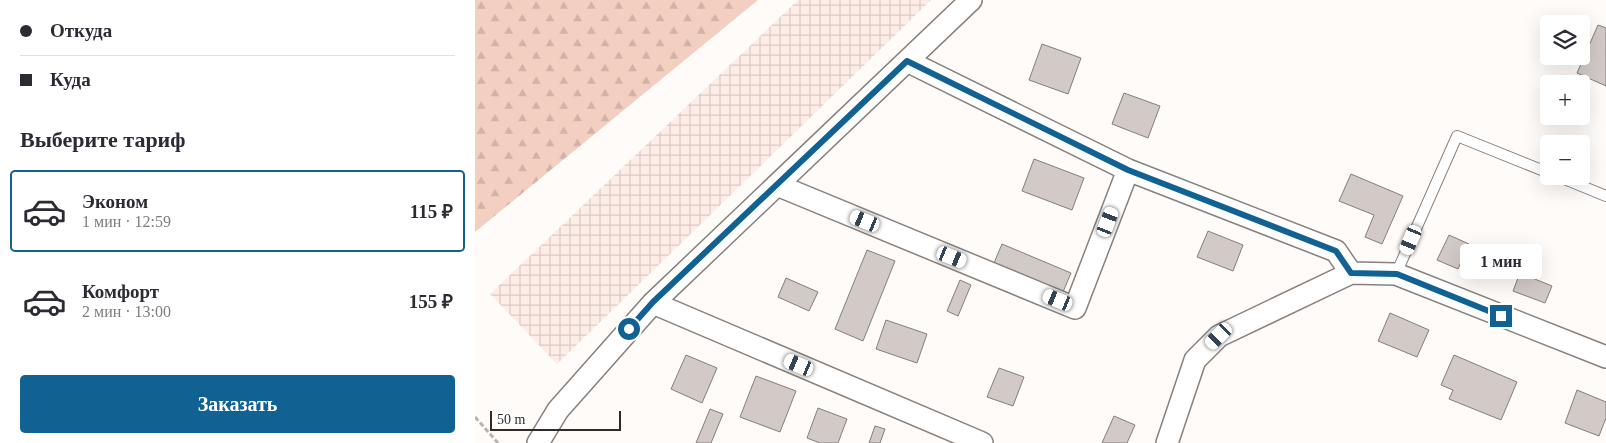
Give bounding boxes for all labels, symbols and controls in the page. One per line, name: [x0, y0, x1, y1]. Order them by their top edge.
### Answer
map controls: [1540, 15, 1590, 185]
button: layers: [1540, 15, 1590, 65]
text: Откуда: [50, 20, 112, 41]
text: Куда: [50, 69, 91, 90]
button: +: [1540, 75, 1590, 125]
text: Выберите тариф: [20, 127, 186, 152]
button: −: [1540, 135, 1590, 185]
icon: car: [22, 189, 67, 234]
text: Эконом: [82, 191, 148, 212]
text: 115 ₽: [410, 201, 453, 222]
car: [1095, 205, 1120, 239]
car: [848, 208, 881, 234]
text: 1 мин · 12:59: [82, 213, 171, 230]
car: [1398, 223, 1423, 257]
car: [935, 244, 968, 270]
callout: 1 мин: [1460, 244, 1542, 278]
text: 1 мин: [1480, 253, 1522, 270]
icon: car: [22, 279, 67, 324]
text: Комфорт: [82, 281, 159, 302]
car: [1041, 287, 1074, 313]
text: 155 ₽: [409, 291, 453, 312]
text: 2 мин · 13:00: [82, 303, 171, 320]
route end: [1490, 305, 1512, 327]
route start: [618, 318, 640, 340]
car: [1203, 320, 1234, 352]
car: [782, 352, 815, 378]
button: Заказать: [20, 375, 455, 433]
scale bar: [490, 408, 621, 431]
text: 50 m: [497, 412, 525, 427]

